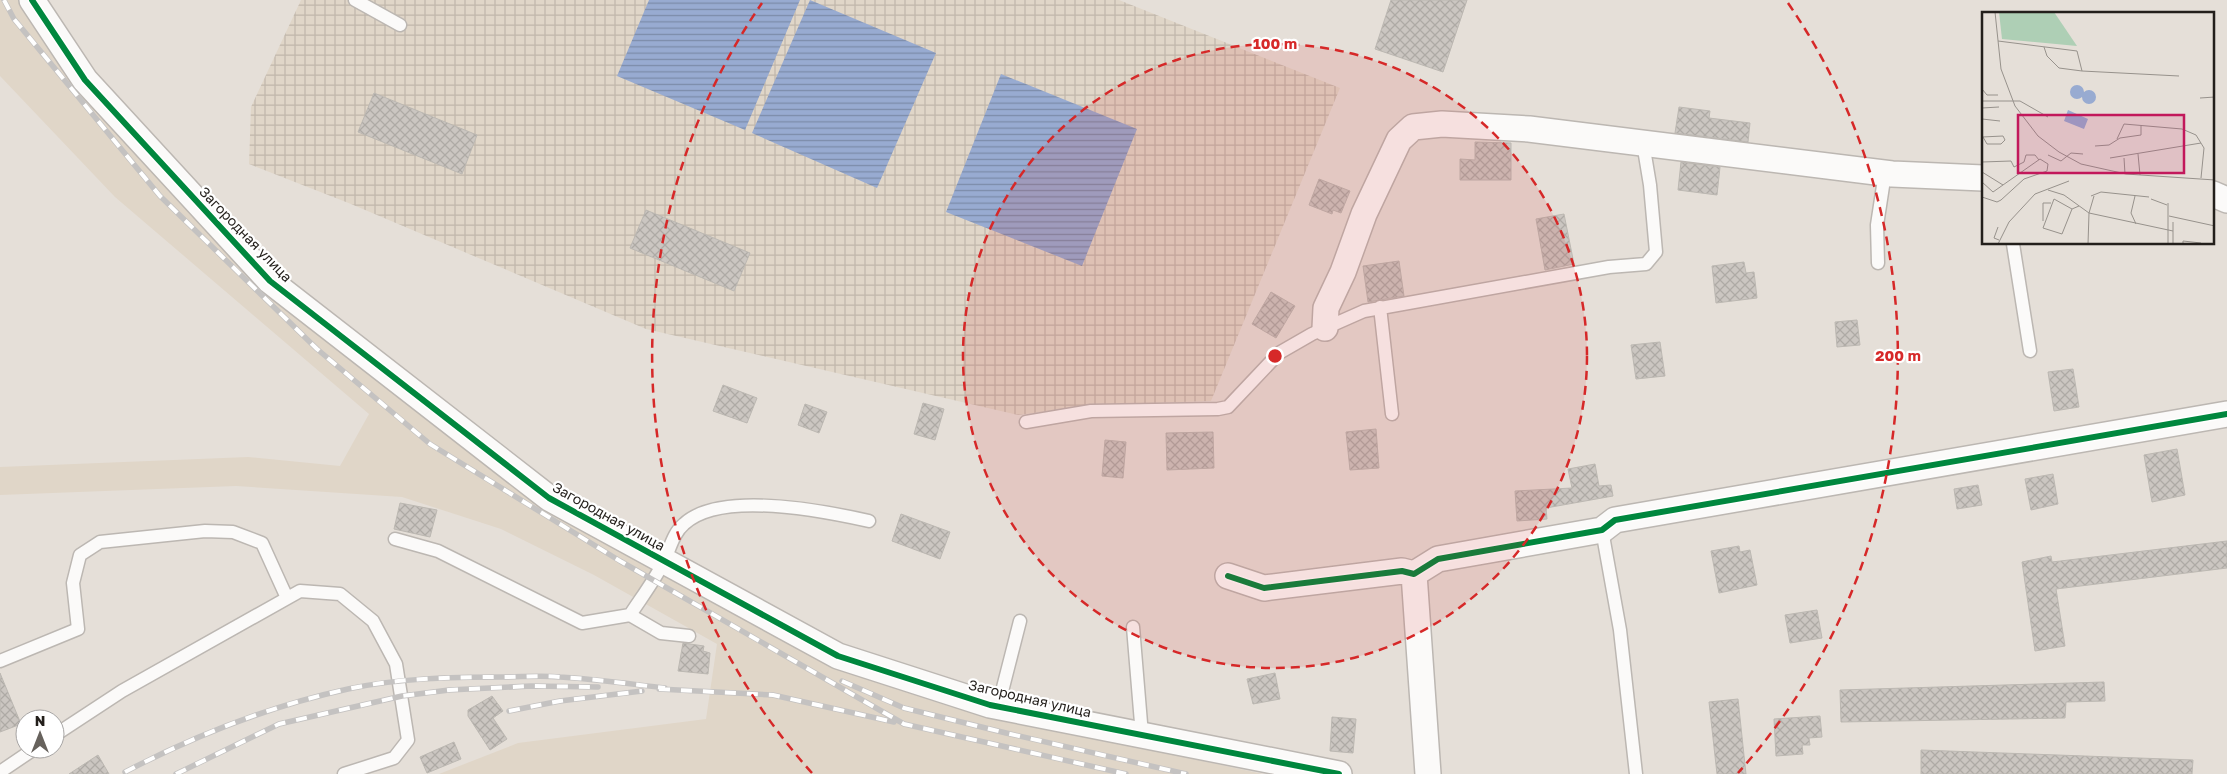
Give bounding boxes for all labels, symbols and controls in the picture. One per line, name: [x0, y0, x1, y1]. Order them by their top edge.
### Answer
inset map: [1982, 12, 2214, 245]
text: 100 m: [1253, 34, 1297, 52]
street label: Загородная улица: [196, 183, 296, 285]
text: 200 m: [1875, 346, 1921, 364]
centre of rings: [1266, 347, 1284, 365]
street label: Загородная улица: [550, 478, 668, 554]
street label: Загородная улица: [967, 676, 1093, 720]
north arrow: [15, 709, 65, 759]
text: N: [35, 712, 45, 729]

